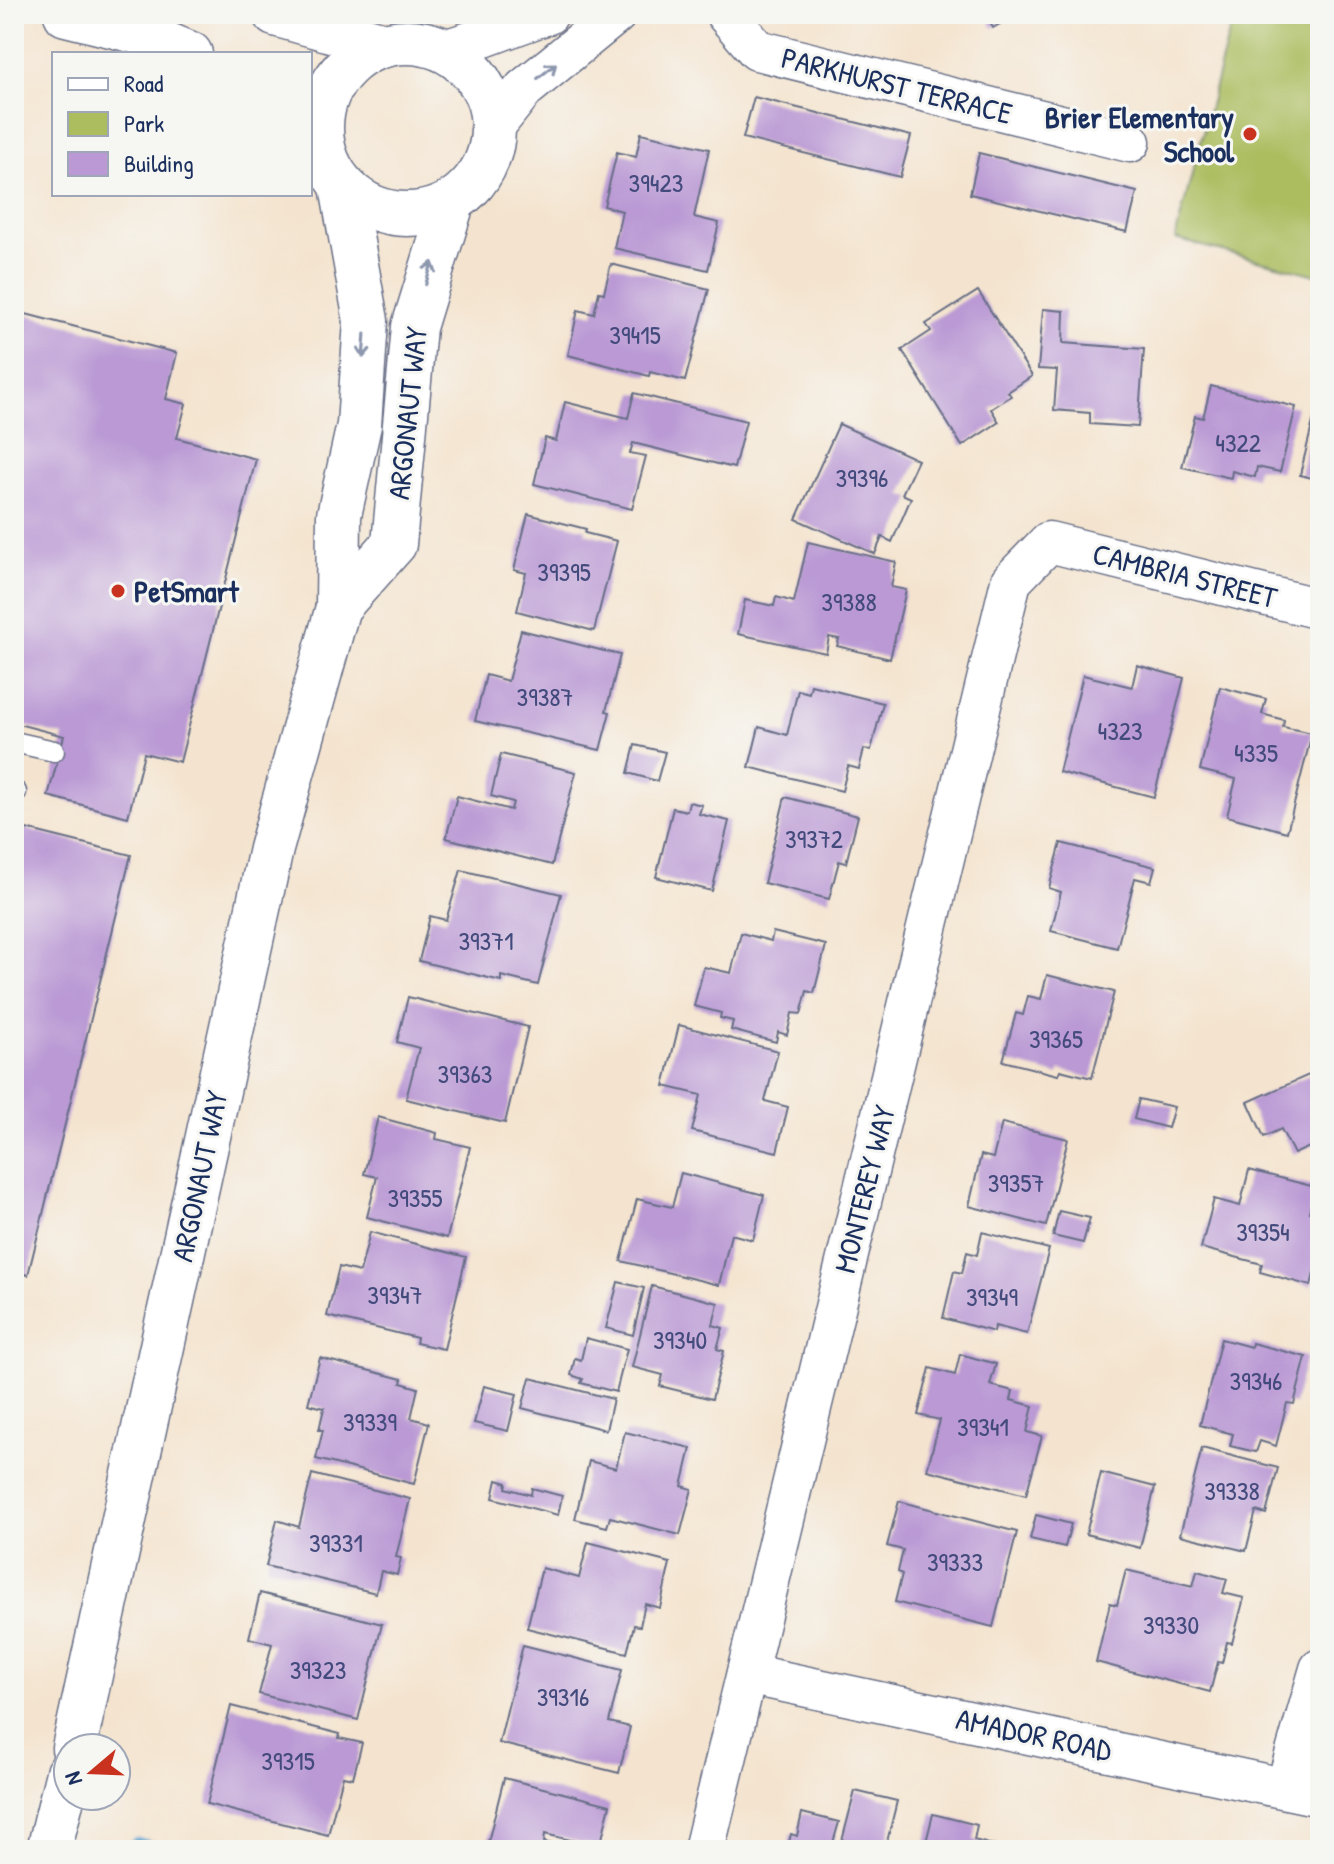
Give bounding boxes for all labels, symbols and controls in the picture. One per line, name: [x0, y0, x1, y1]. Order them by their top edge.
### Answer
street label: PARKHURST TERRACE: [778, 37, 1016, 133]
legend: [52, 52, 312, 196]
one-way arrow: [536, 62, 557, 79]
text: Road: [124, 67, 163, 99]
place label: Brier Elementary School: [1045, 97, 1235, 171]
text: Park: [124, 107, 164, 139]
marker: Brier Elementary School: [1241, 125, 1259, 143]
text: Building: [124, 147, 194, 179]
house number: 39423: [629, 165, 683, 200]
one-way arrow: [422, 261, 437, 287]
house number: 39415: [609, 317, 661, 352]
street label: ARGONAUT WAY: [378, 325, 436, 501]
one-way arrow: [356, 332, 371, 359]
house number: 4322: [1215, 425, 1261, 460]
house number: 39396: [836, 460, 888, 495]
street label: CAMBRIA STREET: [1089, 533, 1282, 617]
house number: 39395: [537, 554, 591, 589]
place label: PetSmart: [134, 571, 240, 611]
marker: PetSmart: [109, 582, 127, 600]
house number: 39388: [821, 584, 877, 619]
house number: 39387: [517, 679, 573, 714]
house number: 4323: [1097, 713, 1143, 748]
house number: 4335: [1234, 735, 1278, 770]
house number: 39372: [785, 821, 843, 856]
house number: 39371: [458, 923, 514, 958]
house number: 39365: [1029, 1021, 1083, 1056]
house number: 39363: [438, 1056, 492, 1091]
street label: ARGONAUT WAY: [161, 1087, 237, 1265]
street label: MONTEREY WAY: [824, 1101, 904, 1277]
house number: 39357: [988, 1165, 1044, 1200]
house number: 39355: [388, 1180, 442, 1215]
house number: 39354: [1236, 1214, 1290, 1249]
house number: 39347: [367, 1277, 423, 1312]
house number: 39349: [966, 1279, 1018, 1314]
house number: 39340: [653, 1322, 707, 1357]
house number: 39346: [1230, 1363, 1282, 1398]
house number: 39339: [343, 1404, 397, 1439]
house number: 39341: [957, 1409, 1009, 1444]
house number: 39338: [1204, 1473, 1260, 1508]
house number: 39331: [309, 1525, 363, 1560]
house number: 39333: [927, 1544, 983, 1579]
house number: 39330: [1143, 1607, 1199, 1642]
house number: 39323: [290, 1652, 346, 1687]
house number: 39316: [537, 1679, 589, 1714]
street label: AMADOR ROAD: [953, 1698, 1116, 1770]
north arrow: [52, 1732, 132, 1812]
house number: 39315: [261, 1743, 315, 1778]
text: N: [57, 1768, 89, 1789]

